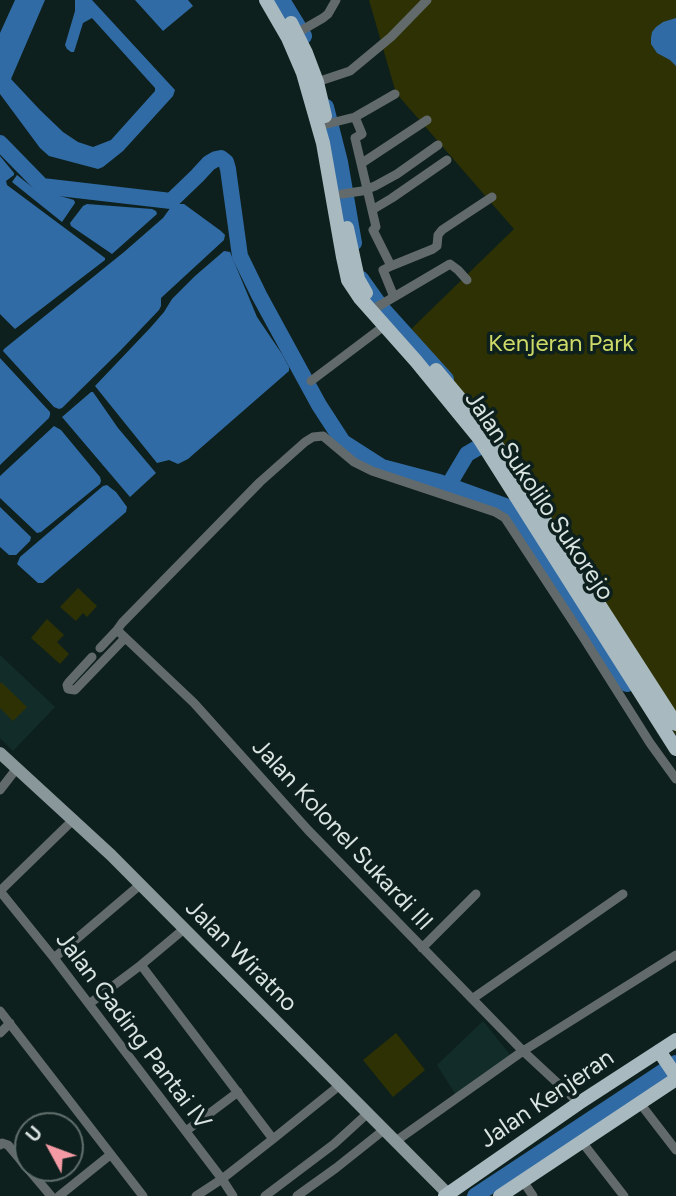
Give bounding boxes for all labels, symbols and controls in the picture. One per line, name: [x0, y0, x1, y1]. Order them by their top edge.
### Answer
park label: Kenjeran Park: [488, 330, 634, 358]
street label: Jalan Sukolilo Sukorejo: [458, 386, 620, 606]
street label: Jalan Kolonel Sukardi III: [246, 733, 438, 937]
street label: Jalan Wiratno: [179, 894, 303, 1018]
street label: Jalan Gading Pantai IV: [49, 926, 217, 1136]
street label: Jalan Kenjeran: [474, 1044, 620, 1154]
north arrow: [14, 1112, 84, 1182]
text: U: [21, 1122, 47, 1147]

